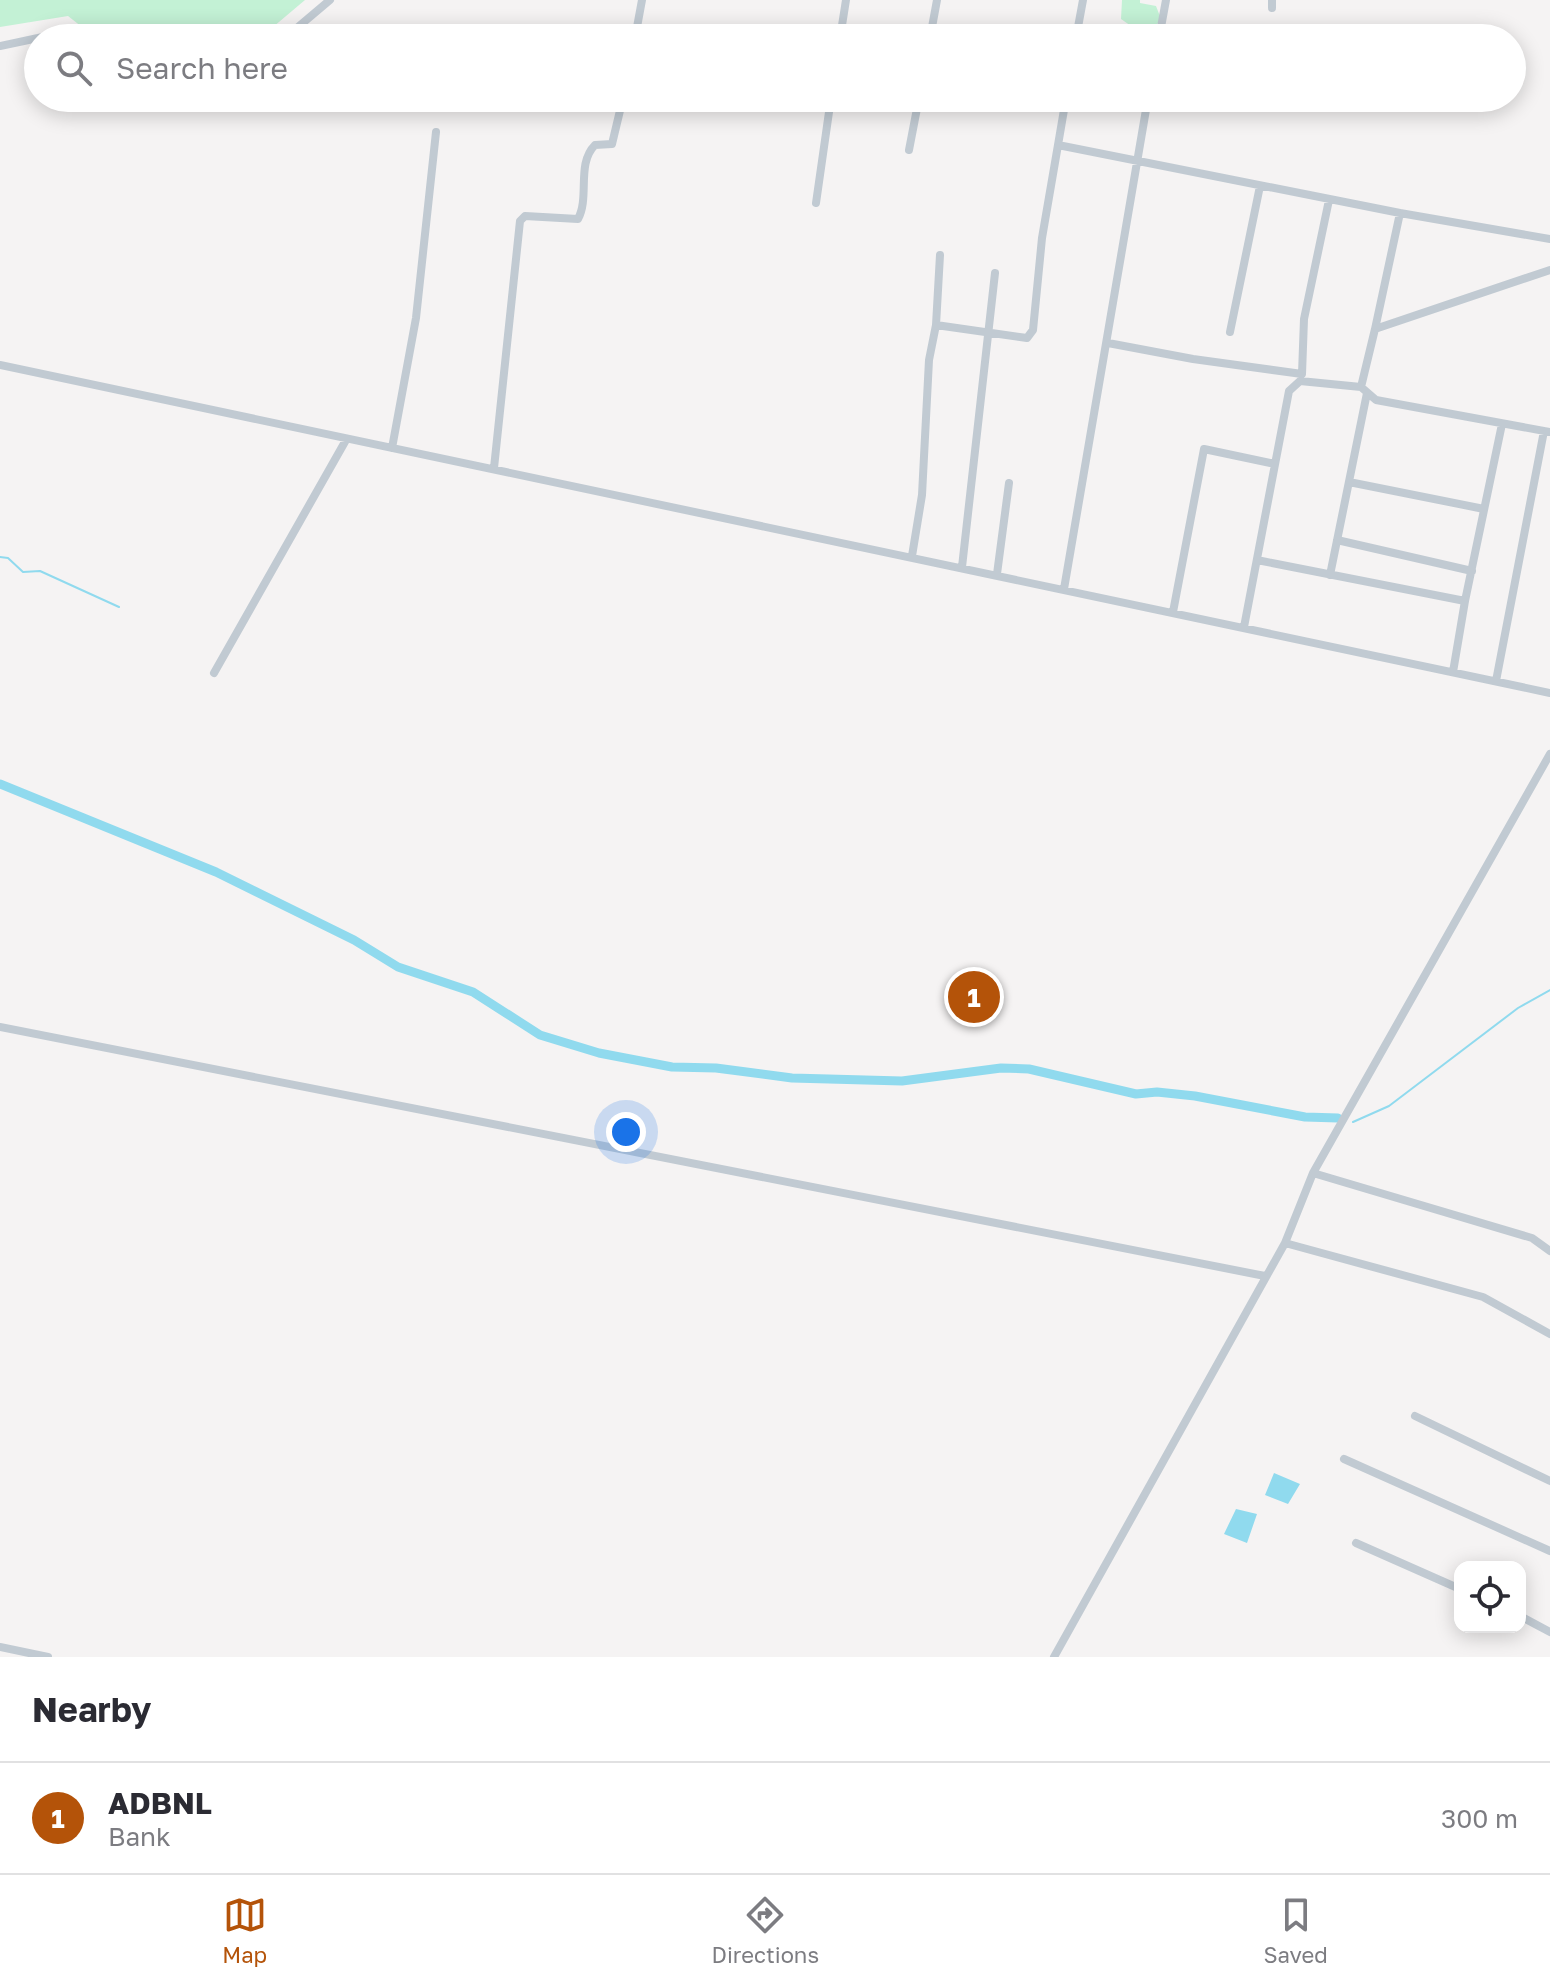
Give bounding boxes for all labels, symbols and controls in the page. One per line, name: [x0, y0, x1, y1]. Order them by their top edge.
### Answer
search box: [24, 24, 1526, 112]
icon: search: [52, 46, 96, 90]
text: Search here: [116, 50, 288, 86]
pin: 1: [948, 967, 1000, 1027]
your location: [606, 1112, 646, 1152]
map controls: [1454, 1561, 1526, 1633]
button: locate: [1454, 1561, 1526, 1633]
text: Nearby: [32, 1689, 152, 1729]
text: ADBNL: [108, 1785, 212, 1821]
text: 1: [51, 1803, 65, 1834]
text: 300 m: [1441, 1803, 1518, 1834]
text: Bank: [108, 1821, 171, 1852]
tab: Map: [222, 1893, 267, 1968]
tab: Directions: [712, 1893, 819, 1968]
tab: Saved: [1264, 1893, 1328, 1968]

